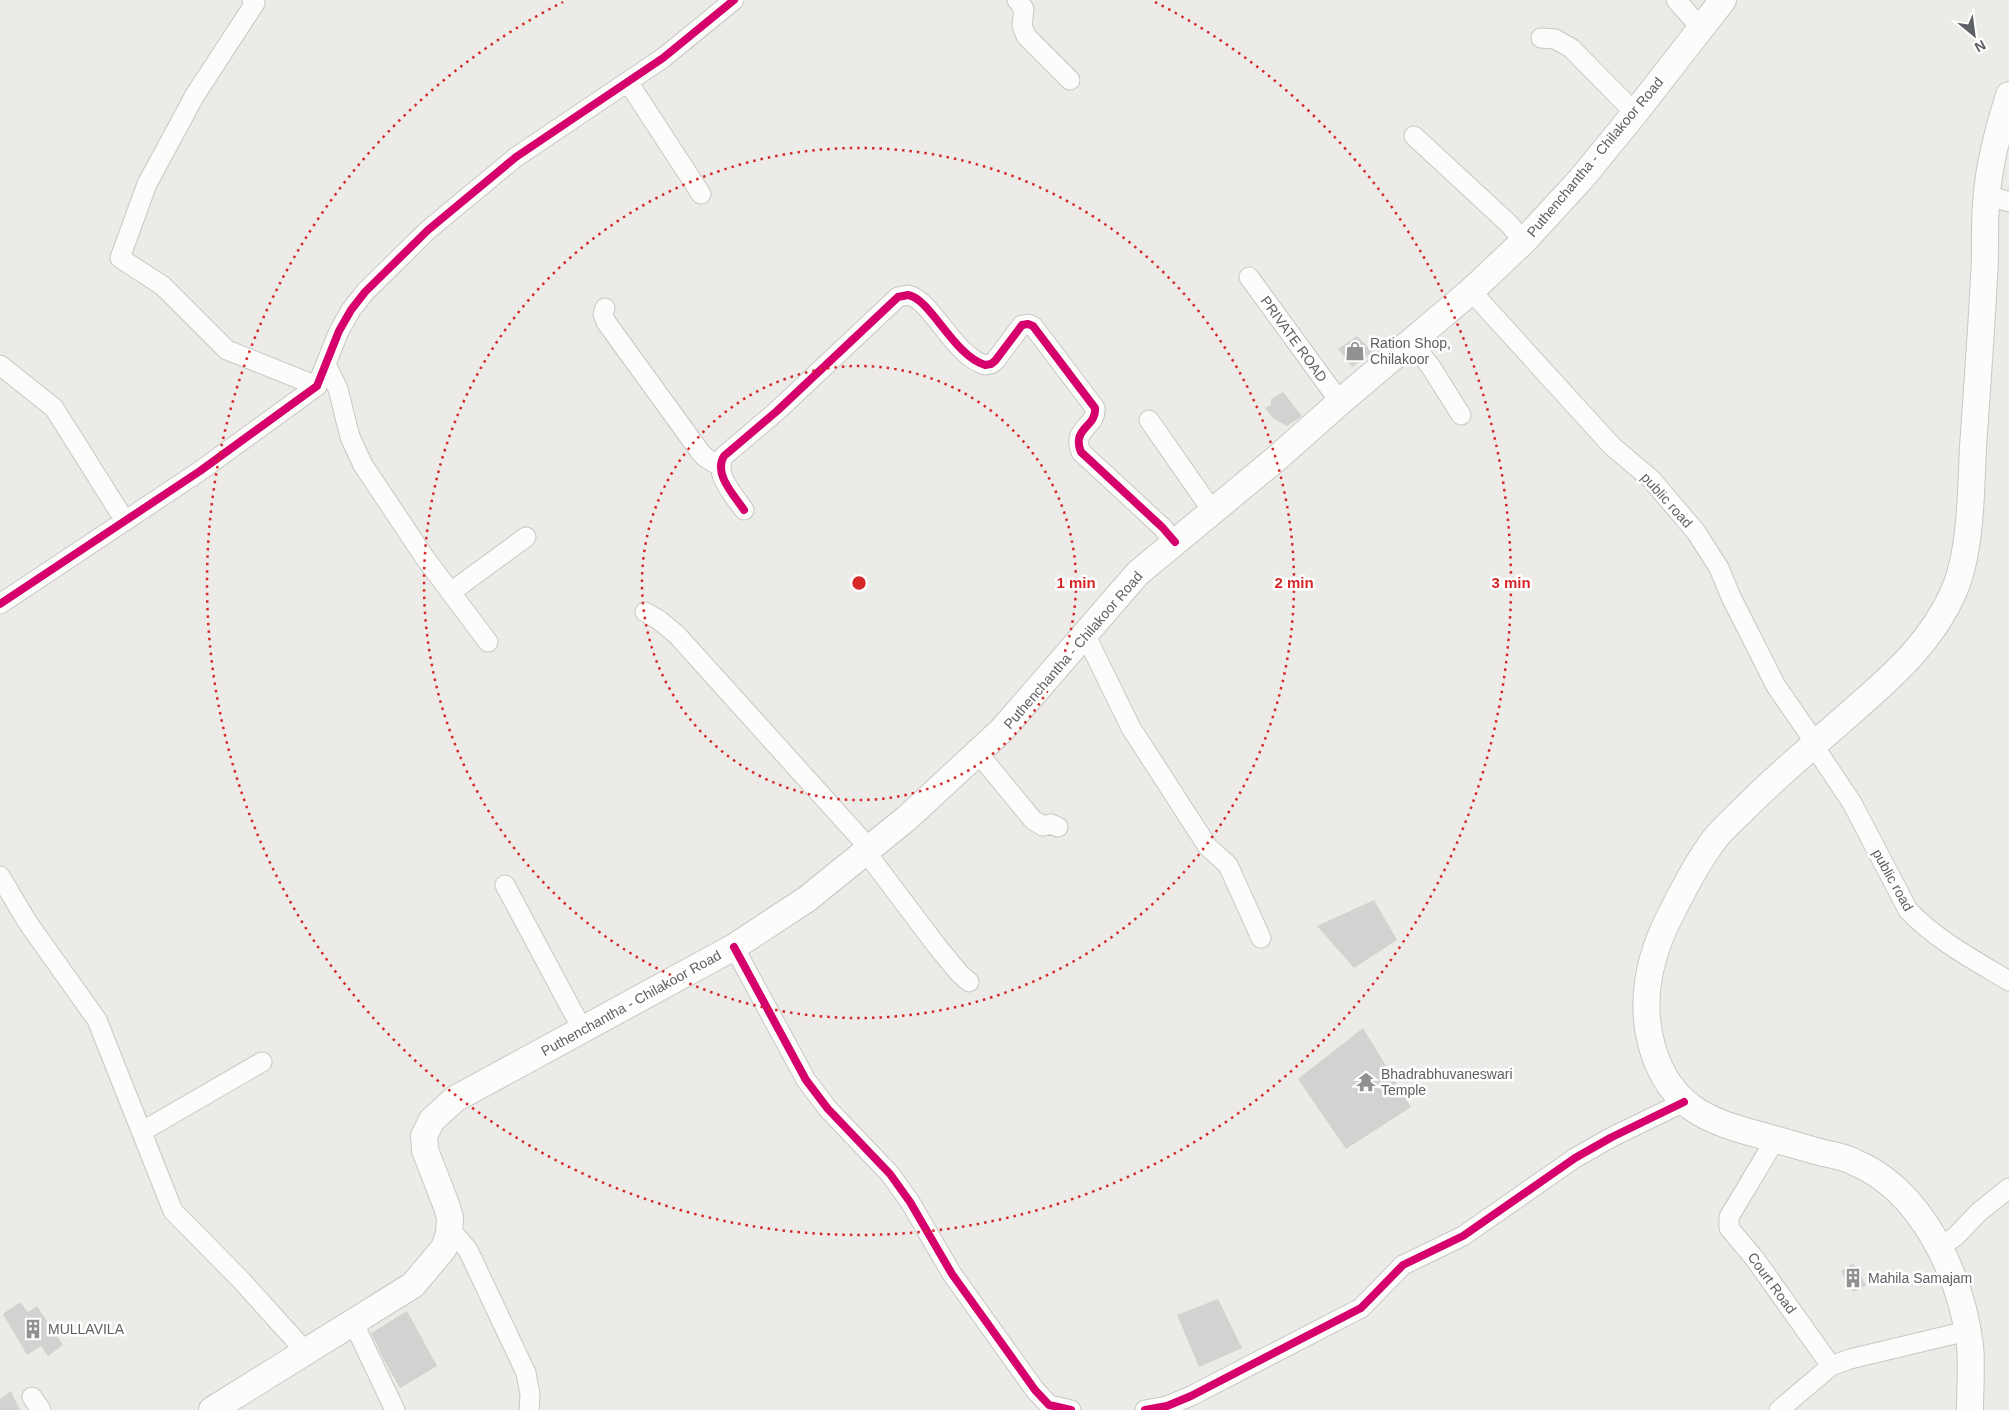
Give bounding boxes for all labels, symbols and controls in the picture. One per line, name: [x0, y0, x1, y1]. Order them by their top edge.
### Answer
north arrow: [1949, 10, 1999, 60]
text: N: [1972, 37, 1989, 56]
street label: Puthenchantha - Chilakoor Road: [1524, 74, 1666, 240]
street label: PRIVATE ROAD: [1258, 293, 1330, 385]
place label: Ration Shop, Chilakoor: [1370, 335, 1451, 367]
shop icon: Ration Shop, Chilakoor: [1344, 340, 1366, 362]
street label: public road: [1638, 469, 1696, 531]
street label: Puthenchantha - Chilakoor Road: [1000, 568, 1146, 732]
centre of rings: [850, 574, 868, 592]
text: 1 min: [1056, 574, 1096, 591]
text: 2 min: [1274, 574, 1314, 591]
text: 3 min: [1491, 574, 1531, 591]
street label: public road: [1869, 846, 1917, 914]
street label: Puthenchantha - Chilakoor Road: [538, 947, 724, 1059]
place label: Bhadrabhuvaneswari Temple: [1381, 1066, 1513, 1098]
temple icon: Bhadrabhuvaneswari Temple: [1355, 1071, 1377, 1093]
street label: Court Road: [1744, 1249, 1800, 1317]
building icon: Mahila Samajam: [1842, 1267, 1864, 1289]
place label: Mahila Samajam: [1868, 1270, 1972, 1286]
building icon: MULLAVILA: [22, 1318, 44, 1340]
place label: MULLAVILA: [48, 1321, 125, 1337]

